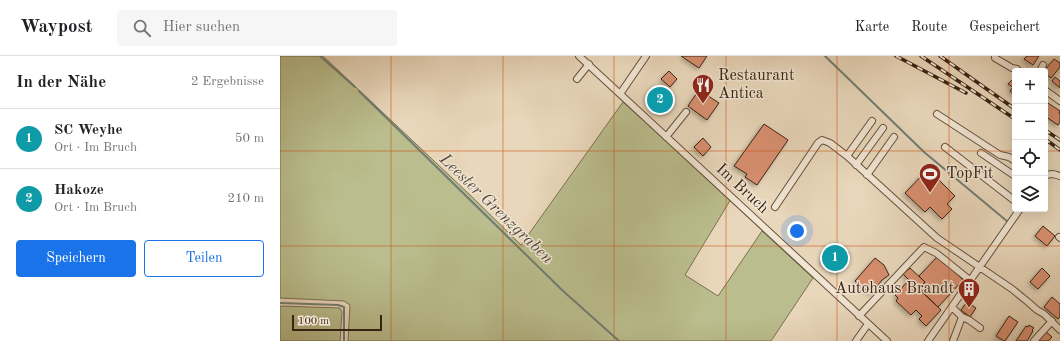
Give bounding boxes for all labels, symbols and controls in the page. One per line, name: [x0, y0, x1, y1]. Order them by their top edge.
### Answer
search box: [117, 10, 397, 46]
icon: search: [131, 17, 153, 39]
text: Waypost: [20, 18, 93, 37]
text: Hier suchen: [163, 20, 240, 35]
text: Karte: [855, 20, 889, 34]
text: Route: [911, 20, 947, 34]
text: Gespeichert: [969, 20, 1040, 34]
place label: Restaurant Antica: [718, 68, 795, 102]
map controls: [1012, 68, 1048, 212]
button: +: [1012, 68, 1048, 104]
restaurant icon: Restaurant Antica: [690, 72, 716, 105]
text: In der Nähe: [16, 74, 106, 91]
text: 2 Ergebnisse: [191, 75, 264, 88]
pin: 2: [647, 85, 673, 115]
button: −: [1012, 104, 1048, 140]
text: SC Weyhe: [54, 123, 123, 138]
text: 1: [25, 132, 33, 145]
text: 50 m: [235, 132, 264, 145]
button: locate: [1012, 140, 1048, 176]
text: Ort · Im Bruch: [54, 141, 137, 154]
water label: Leester Grenzgraben: [435, 150, 556, 268]
street label: Im Bruch: [713, 161, 772, 217]
sports icon: TopFit: [917, 161, 943, 194]
place label: TopFit: [946, 166, 994, 182]
button: layers: [1012, 176, 1048, 212]
text: Hakoze: [54, 183, 104, 198]
text: 2: [25, 192, 33, 205]
text: 210 m: [227, 192, 264, 205]
text: Ort · Im Bruch: [54, 201, 137, 214]
your location: [787, 221, 807, 241]
button: Speichern: [16, 240, 136, 277]
button: Teilen: [144, 240, 264, 277]
pin: 1: [822, 243, 848, 273]
building icon: Autohaus Brandt: [956, 276, 982, 309]
place label: Autohaus Brandt: [835, 281, 954, 297]
scale bar: [292, 313, 382, 332]
text: 100 m: [298, 316, 329, 327]

